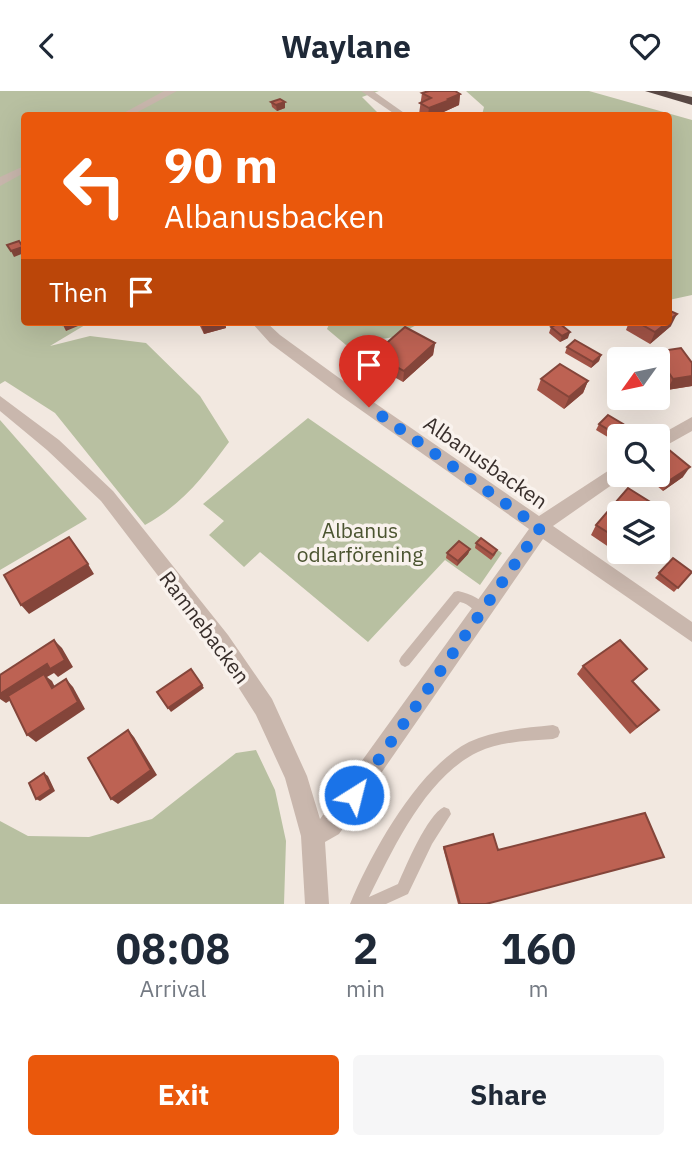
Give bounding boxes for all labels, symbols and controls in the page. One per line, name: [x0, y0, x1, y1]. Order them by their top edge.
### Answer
text: Waylane: [281, 25, 411, 67]
icon: back: [28, 27, 66, 65]
icon: heart: [626, 27, 664, 65]
text: 90 m: [164, 133, 278, 196]
icon: left: [49, 140, 140, 231]
text: Albanusbacken: [164, 195, 385, 237]
icon: arrive: [122, 273, 160, 311]
text: Then: [49, 275, 108, 309]
pin: [339, 335, 399, 407]
icon: arrive: [350, 346, 388, 384]
north arrow: [607, 347, 670, 409]
map controls: [607, 347, 670, 564]
street label: Albanusbacken: [419, 409, 553, 515]
button: search: [607, 424, 670, 487]
button: layers: [607, 501, 670, 564]
park label: Albanus odlarförening: [297, 516, 423, 568]
street label: Ramnebacken: [153, 565, 257, 689]
position arrow: [317, 758, 391, 832]
text: 08:08: [116, 921, 230, 976]
text: 2: [353, 921, 378, 976]
text: 160: [501, 921, 576, 976]
text: Arrival: [140, 973, 207, 1003]
text: min: [346, 973, 385, 1003]
text: m: [528, 973, 549, 1003]
button: Exit: [28, 1055, 339, 1135]
button: Share: [353, 1055, 664, 1135]

